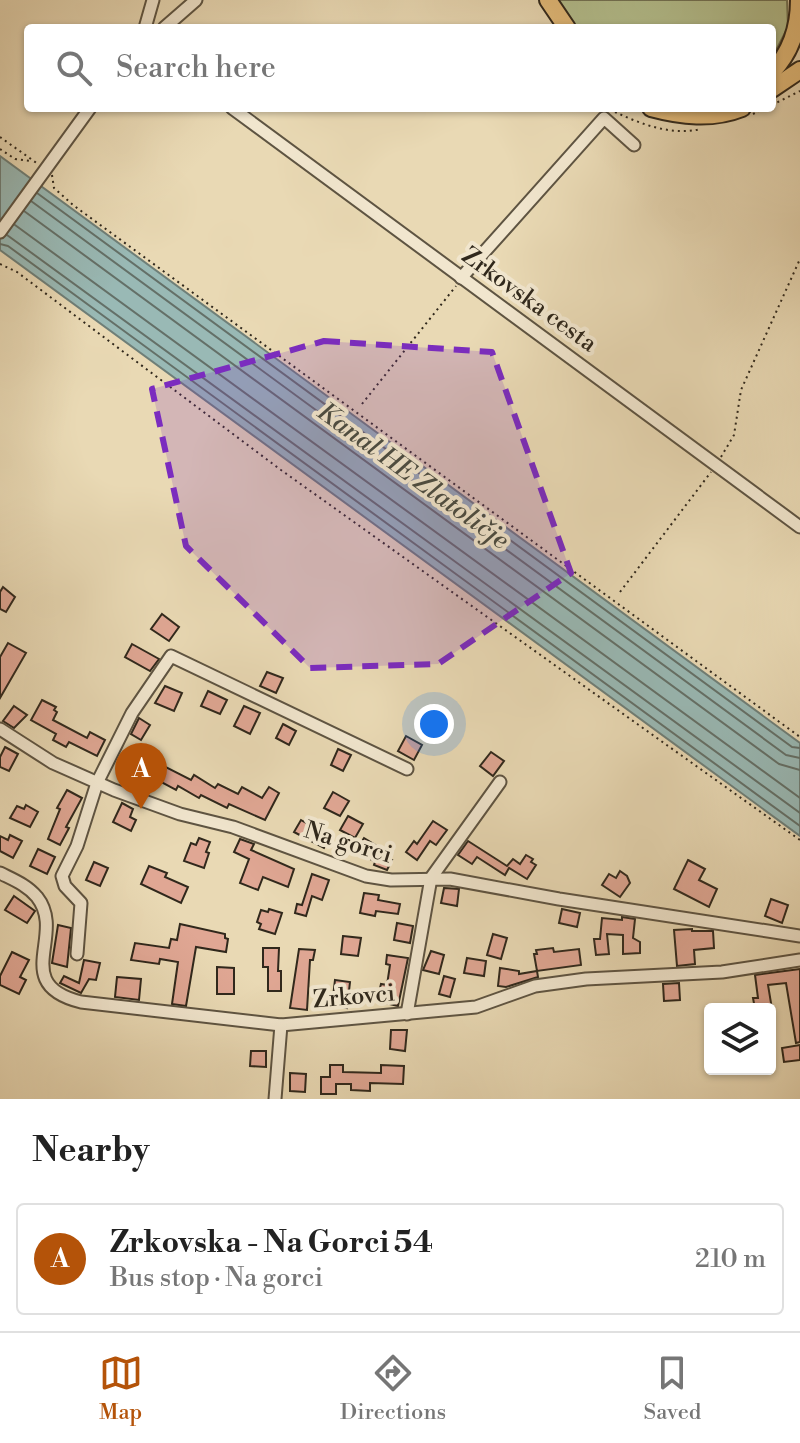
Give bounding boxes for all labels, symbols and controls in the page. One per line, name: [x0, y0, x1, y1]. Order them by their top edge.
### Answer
search box: [24, 24, 776, 112]
icon: search: [52, 46, 96, 90]
text: Search here: [116, 49, 276, 87]
street label: Zrkovska cesta: [456, 241, 603, 360]
water label: Kanal HE Zlatoličje: [311, 396, 515, 556]
your location: [414, 704, 454, 744]
pin: A: [115, 743, 167, 809]
street label: Na gorci: [300, 815, 396, 871]
street label: Zrkovci: [312, 978, 396, 1016]
map controls: [704, 1003, 776, 1075]
button: layers: [704, 1003, 776, 1075]
text: Nearby: [32, 1130, 150, 1172]
text: Zrkovska - Na Gorci 54: [110, 1224, 433, 1262]
text: A: [51, 1243, 69, 1275]
text: 210 m: [695, 1243, 766, 1275]
text: Bus stop · Na gorci: [110, 1262, 323, 1294]
tab: Map: [99, 1351, 143, 1426]
tab: Directions: [340, 1351, 446, 1426]
tab: Saved: [644, 1351, 701, 1426]

